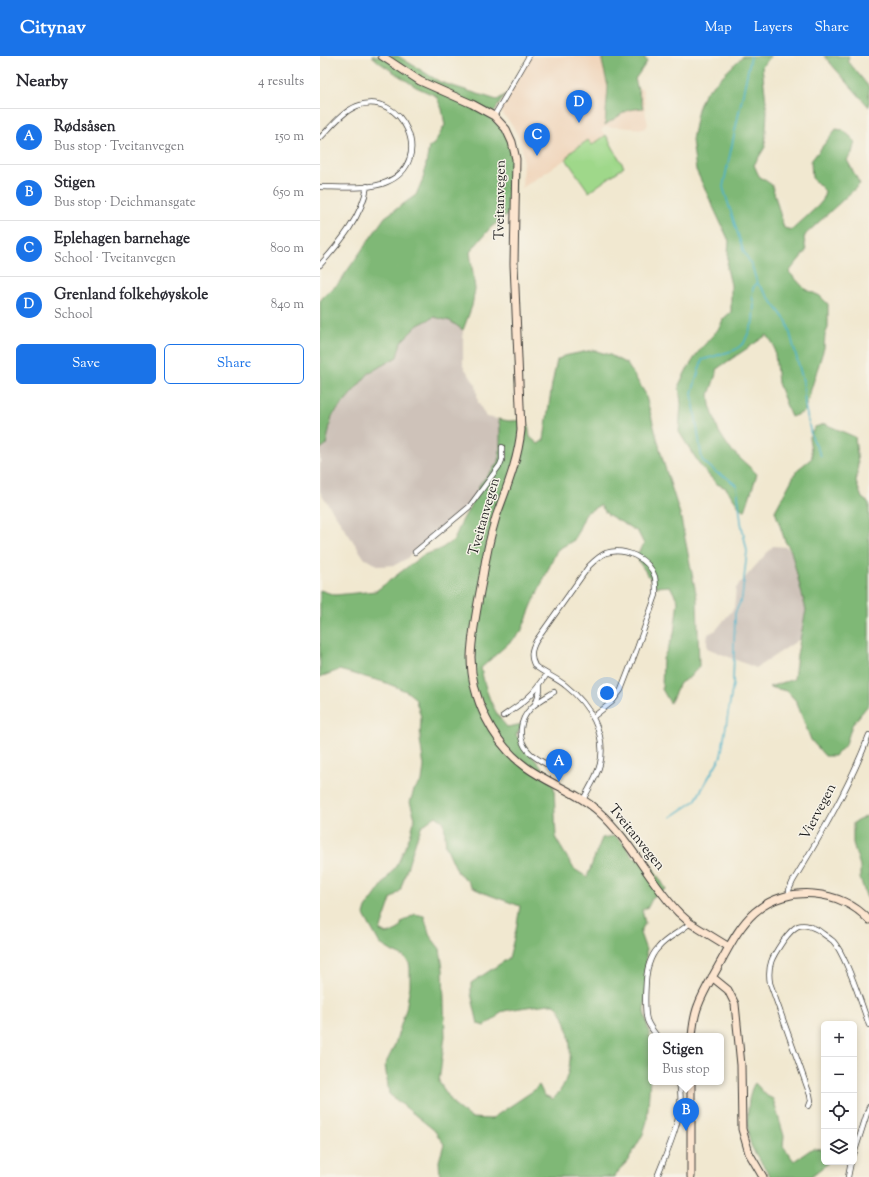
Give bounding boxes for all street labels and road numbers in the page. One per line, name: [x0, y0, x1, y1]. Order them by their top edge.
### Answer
street label: Tveitanvegen: [490, 160, 512, 240]
street label: Tveitanvegen: [464, 476, 506, 558]
street label: Viervegen: [796, 780, 842, 844]
street label: Tveitanvegen: [603, 801, 669, 875]

